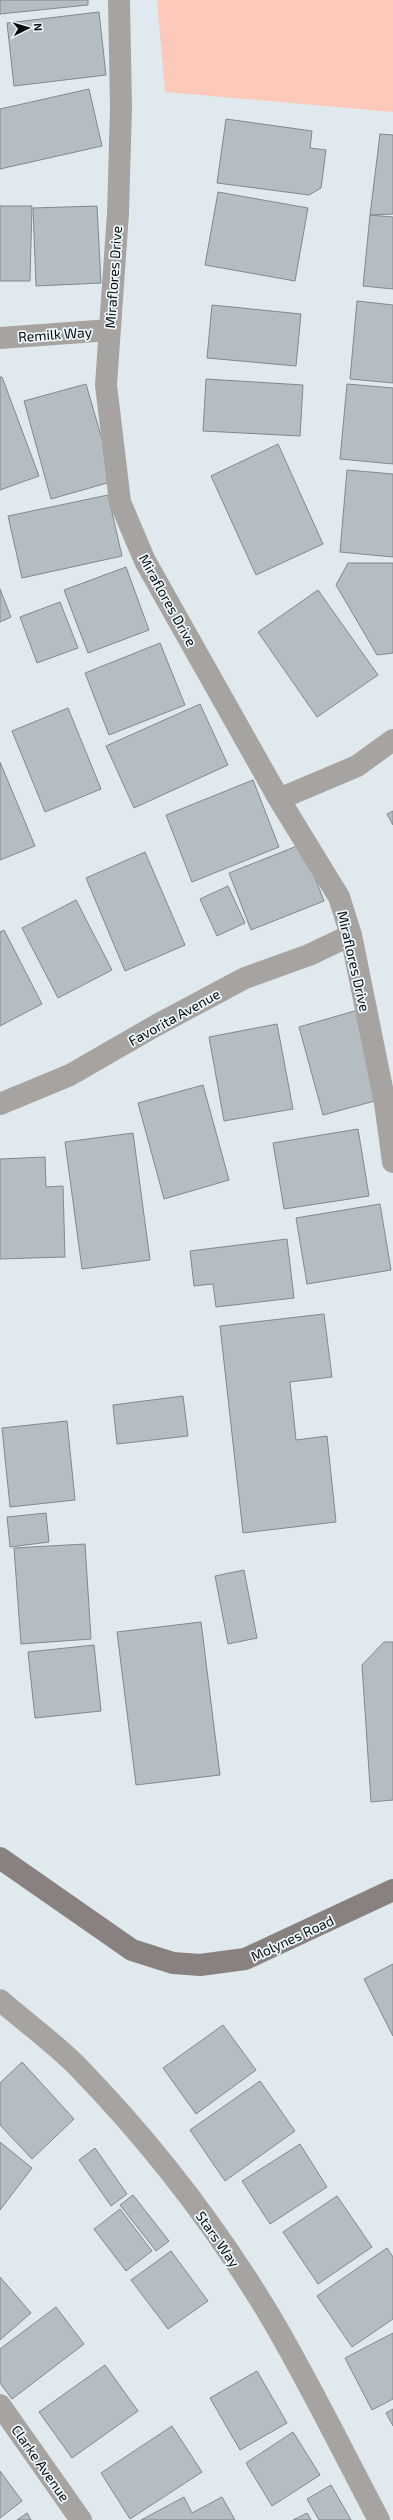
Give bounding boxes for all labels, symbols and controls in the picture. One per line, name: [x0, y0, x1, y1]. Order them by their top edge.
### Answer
north arrow: [8, 8, 48, 48]
text: N: [32, 23, 45, 32]
street label: Miraflores Drive: [101, 225, 125, 329]
street label: Remilk Way: [17, 323, 93, 345]
street label: Miraflores Drive: [136, 551, 200, 649]
street label: Miraflores Drive: [334, 909, 374, 1013]
street label: Favorita Avenue: [125, 985, 223, 1049]
street label: Molynes Road: [248, 1911, 336, 1965]
street label: Stars Way: [192, 2208, 244, 2271]
street label: Clarke Avenue: [8, 2421, 74, 2505]

